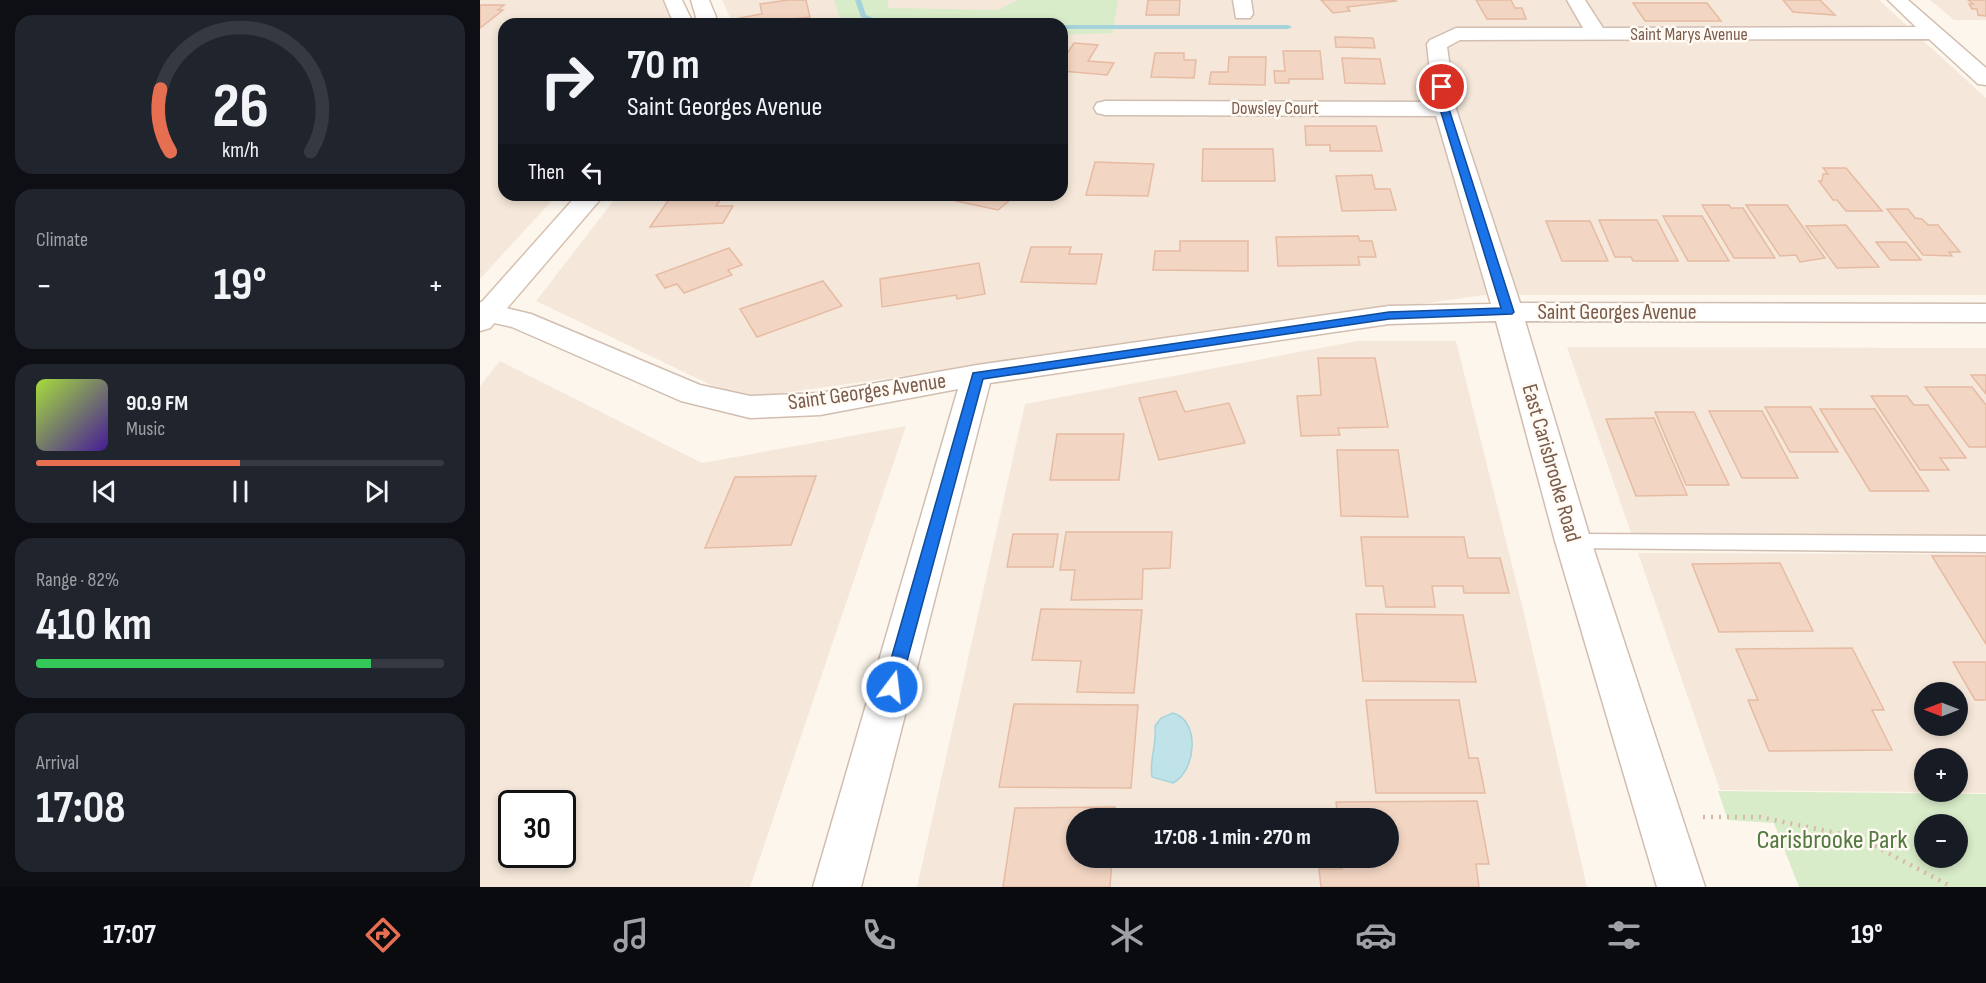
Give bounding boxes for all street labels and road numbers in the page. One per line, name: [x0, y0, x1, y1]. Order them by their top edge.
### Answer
street label: Saint Marys Avenue: [1630, 24, 1748, 45]
street label: Dowsley Court: [1231, 98, 1319, 119]
street label: Saint Georges Avenue: [1537, 299, 1697, 326]
street label: Saint Georges Avenue: [786, 368, 948, 416]
street label: East Carisbrooke Road: [1516, 381, 1586, 545]

